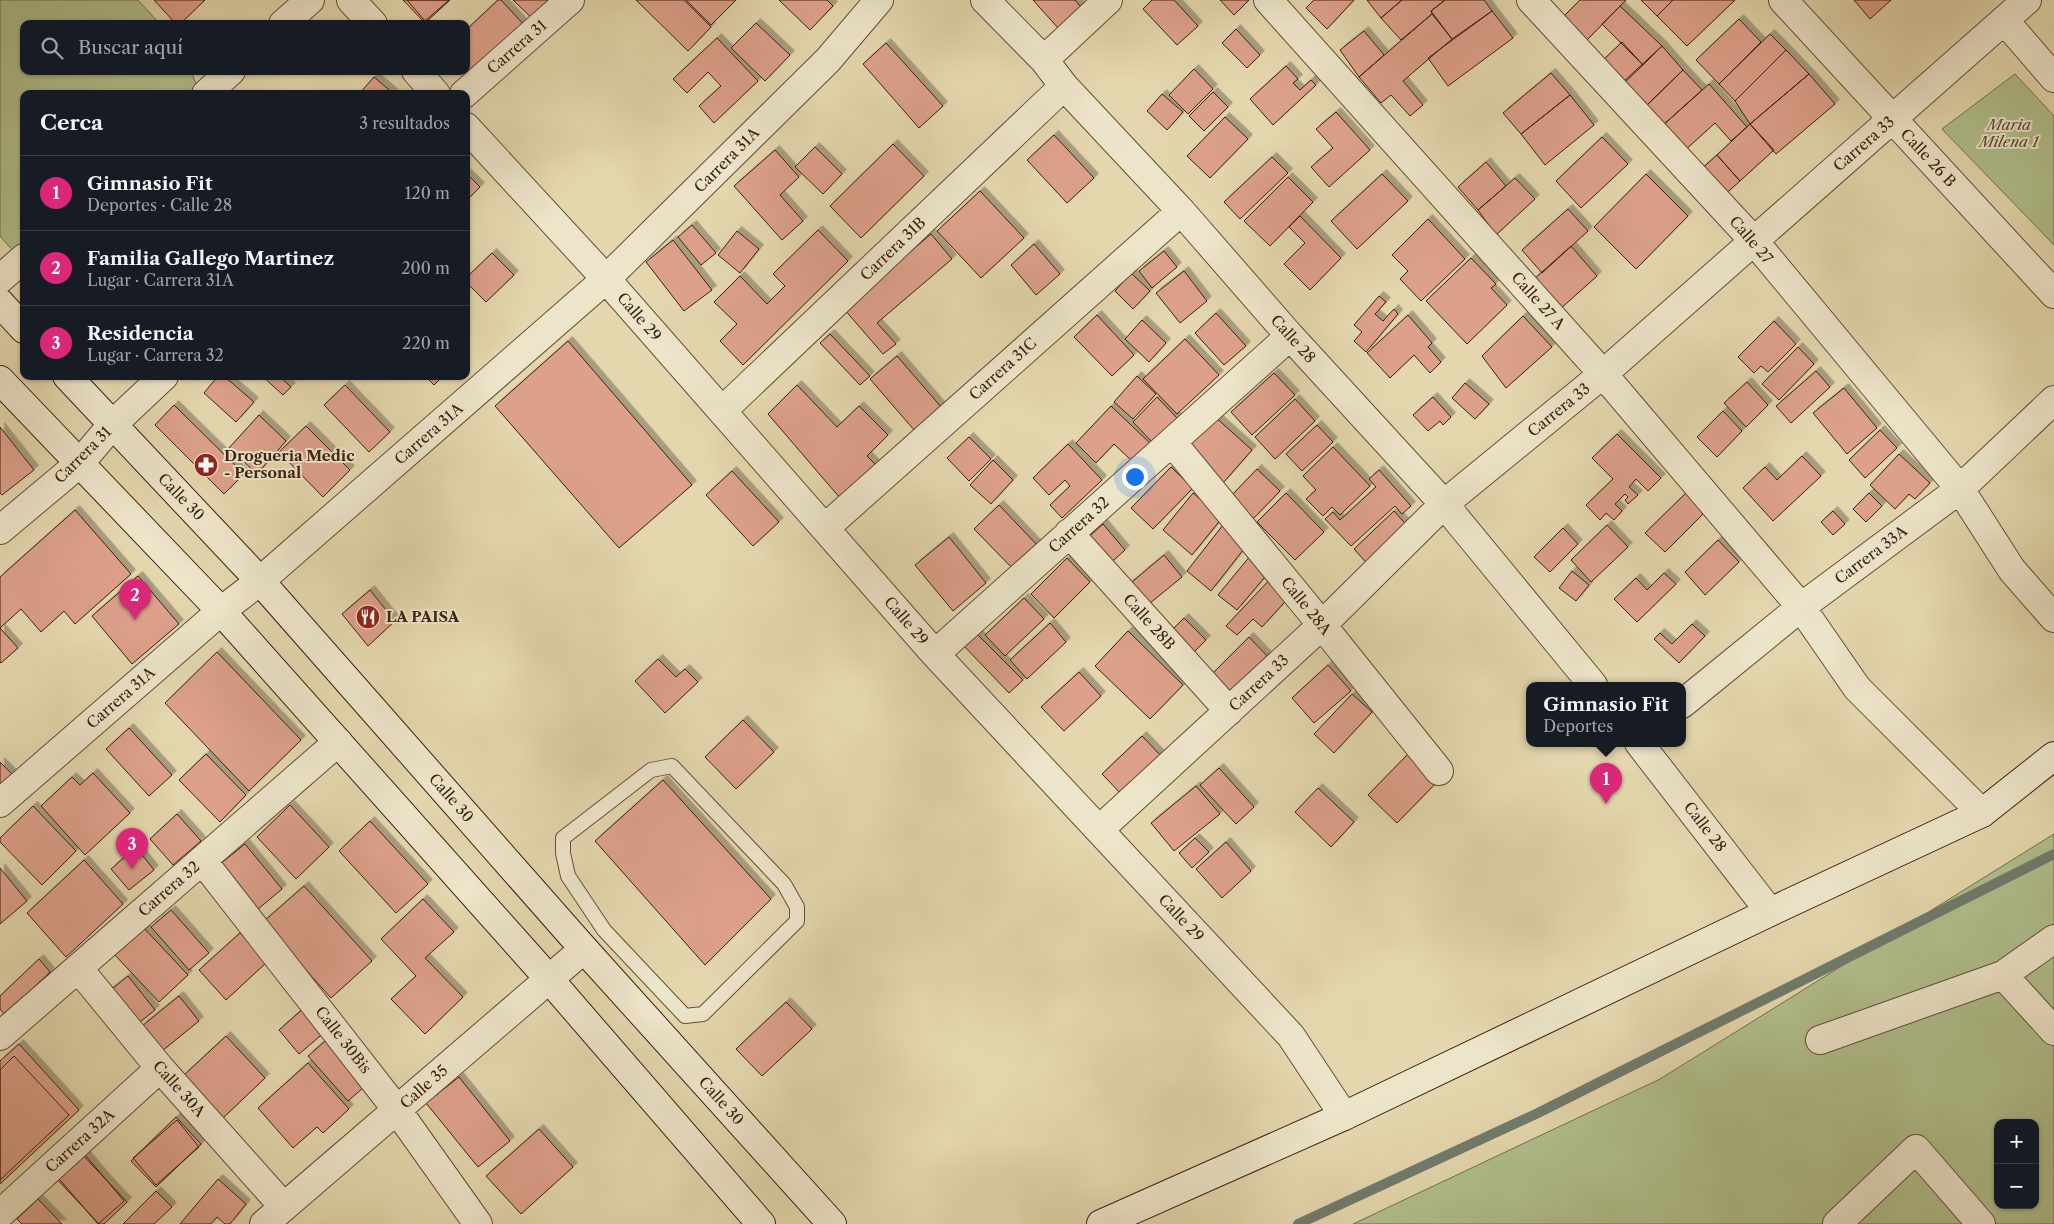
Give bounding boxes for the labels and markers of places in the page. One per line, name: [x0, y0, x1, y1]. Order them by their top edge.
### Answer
place label: Drogueria Medic - Personal: [224, 446, 354, 482]
pharmacy icon: Drogueria Medic - Personal: [193, 452, 219, 478]
pin: 2: [119, 579, 151, 620]
restaurant icon: LA PAISA: [355, 604, 381, 630]
place label: LA PAISA: [386, 607, 460, 626]
pin: 1: [1590, 763, 1622, 804]
pin: 3: [116, 828, 148, 869]

